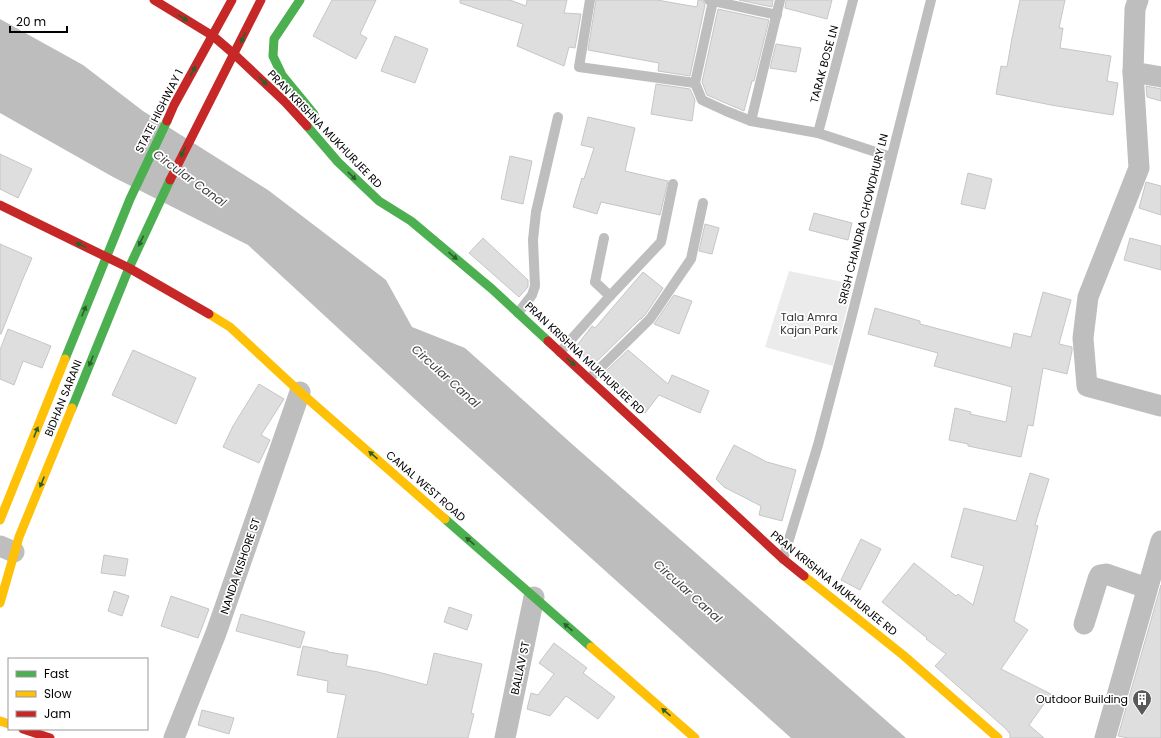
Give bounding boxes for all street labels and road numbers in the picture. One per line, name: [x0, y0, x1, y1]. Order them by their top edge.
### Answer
street label: TARAK BOSE LN: [806, 23, 842, 105]
street label: STATE HIGHWAY 1: [131, 66, 187, 156]
street label: PRAN KRISHNA MUKHURJEE RD: [264, 66, 386, 192]
street label: SRISH CHANDRA CHOWDHURY LN: [834, 132, 892, 306]
street label: PRAN KRISHNA MUKHURJEE RD: [521, 298, 649, 418]
street label: BIDHAN SARANI: [40, 357, 86, 439]
street label: CANAL WEST ROAD: [383, 447, 470, 525]
street label: NANDA KISHORE ST: [216, 516, 264, 616]
street label: PRAN KRISHNA MUKHURJEE RD: [767, 527, 901, 639]
street label: BALLAV ST: [507, 640, 533, 696]

